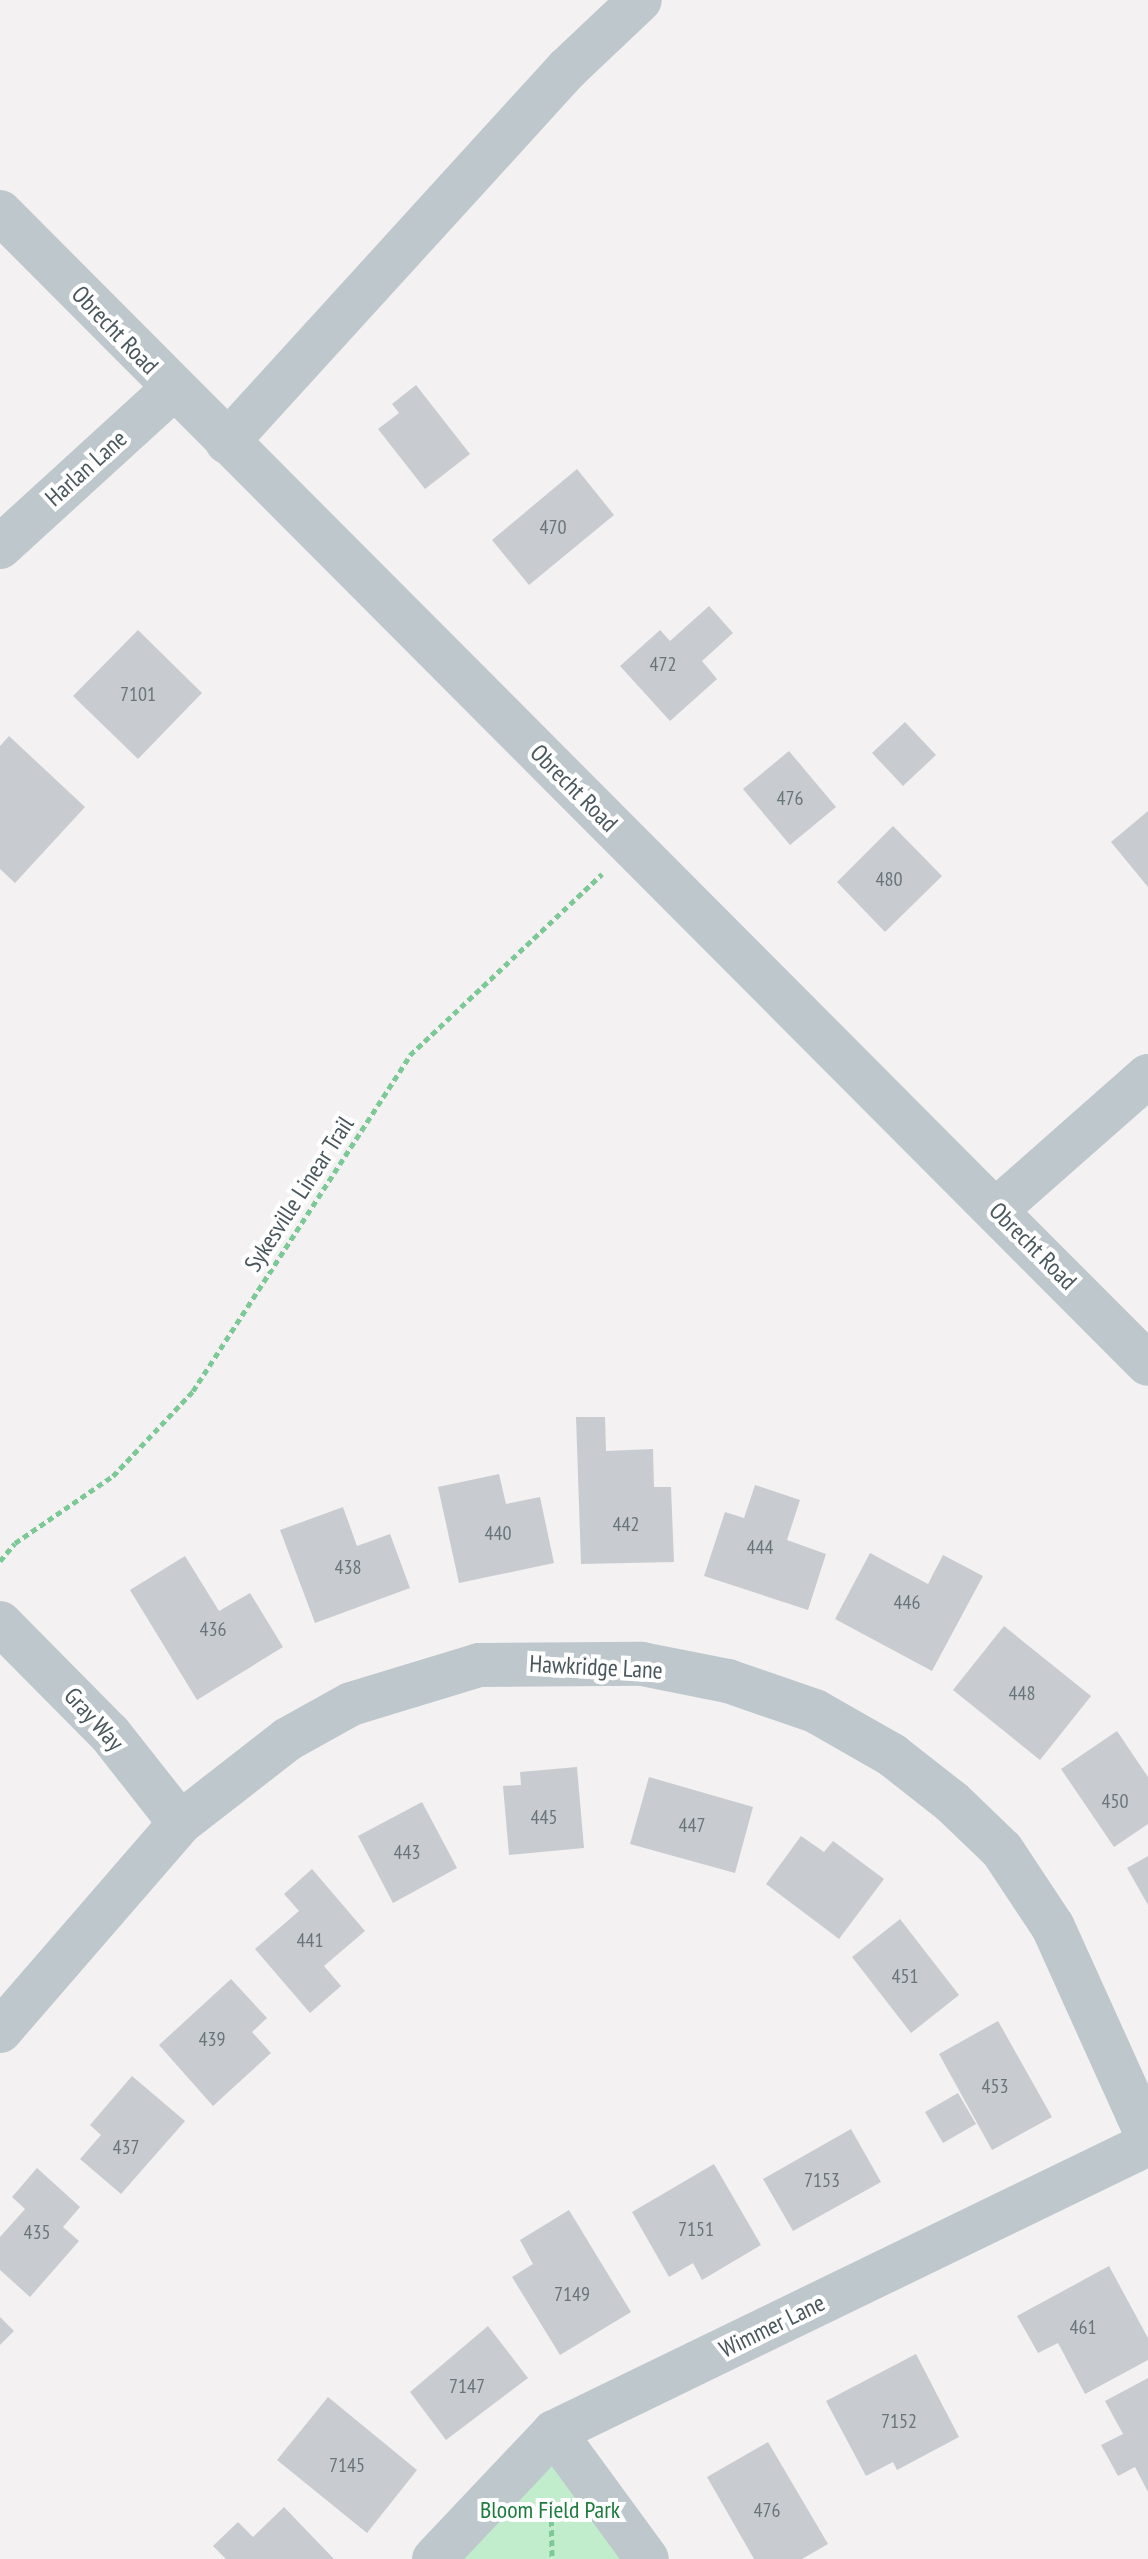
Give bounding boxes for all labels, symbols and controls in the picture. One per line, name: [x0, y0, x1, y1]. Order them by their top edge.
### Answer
street label: Obrecht Road: [66, 280, 164, 380]
street label: Harlan Lane: [39, 424, 133, 512]
house number: 470: [540, 515, 566, 539]
house number: 472: [650, 652, 676, 676]
house number: 7101: [120, 682, 156, 706]
street label: Obrecht Road: [524, 738, 624, 838]
house number: 476: [777, 786, 803, 810]
house number: 480: [876, 867, 902, 891]
street label: Sykesville Linear Trail: [238, 1111, 360, 1277]
street label: Obrecht Road: [983, 1196, 1083, 1296]
house number: 442: [613, 1512, 639, 1536]
house number: 440: [485, 1521, 511, 1545]
house number: 444: [747, 1535, 773, 1559]
house number: 438: [335, 1555, 361, 1579]
house number: 446: [894, 1590, 920, 1614]
house number: 436: [200, 1617, 226, 1641]
street label: Hawkridge Lane: [529, 1649, 663, 1685]
street label: Gray Way: [58, 1681, 130, 1757]
house number: 448: [1009, 1681, 1035, 1705]
house number: 450: [1102, 1789, 1128, 1813]
house number: 445: [531, 1805, 557, 1829]
house number: 447: [679, 1813, 705, 1837]
house number: 443: [394, 1840, 420, 1864]
house number: 441: [297, 1928, 323, 1952]
house number: 451: [892, 1964, 918, 1988]
house number: 439: [199, 2027, 225, 2051]
house number: 453: [982, 2074, 1008, 2098]
house number: 437: [113, 2135, 139, 2159]
house number: 7153: [804, 2168, 840, 2192]
house number: 7151: [678, 2217, 714, 2241]
house number: 435: [24, 2220, 50, 2244]
house number: 7149: [554, 2282, 590, 2306]
street label: Wimmer Lane: [715, 2288, 829, 2364]
house number: 461: [1070, 2315, 1096, 2339]
house number: 7147: [449, 2374, 485, 2398]
house number: 7152: [881, 2409, 917, 2433]
house number: 7145: [329, 2453, 365, 2477]
park label: Bloom Field Park: [480, 2496, 620, 2524]
house number: 476: [754, 2498, 780, 2522]

